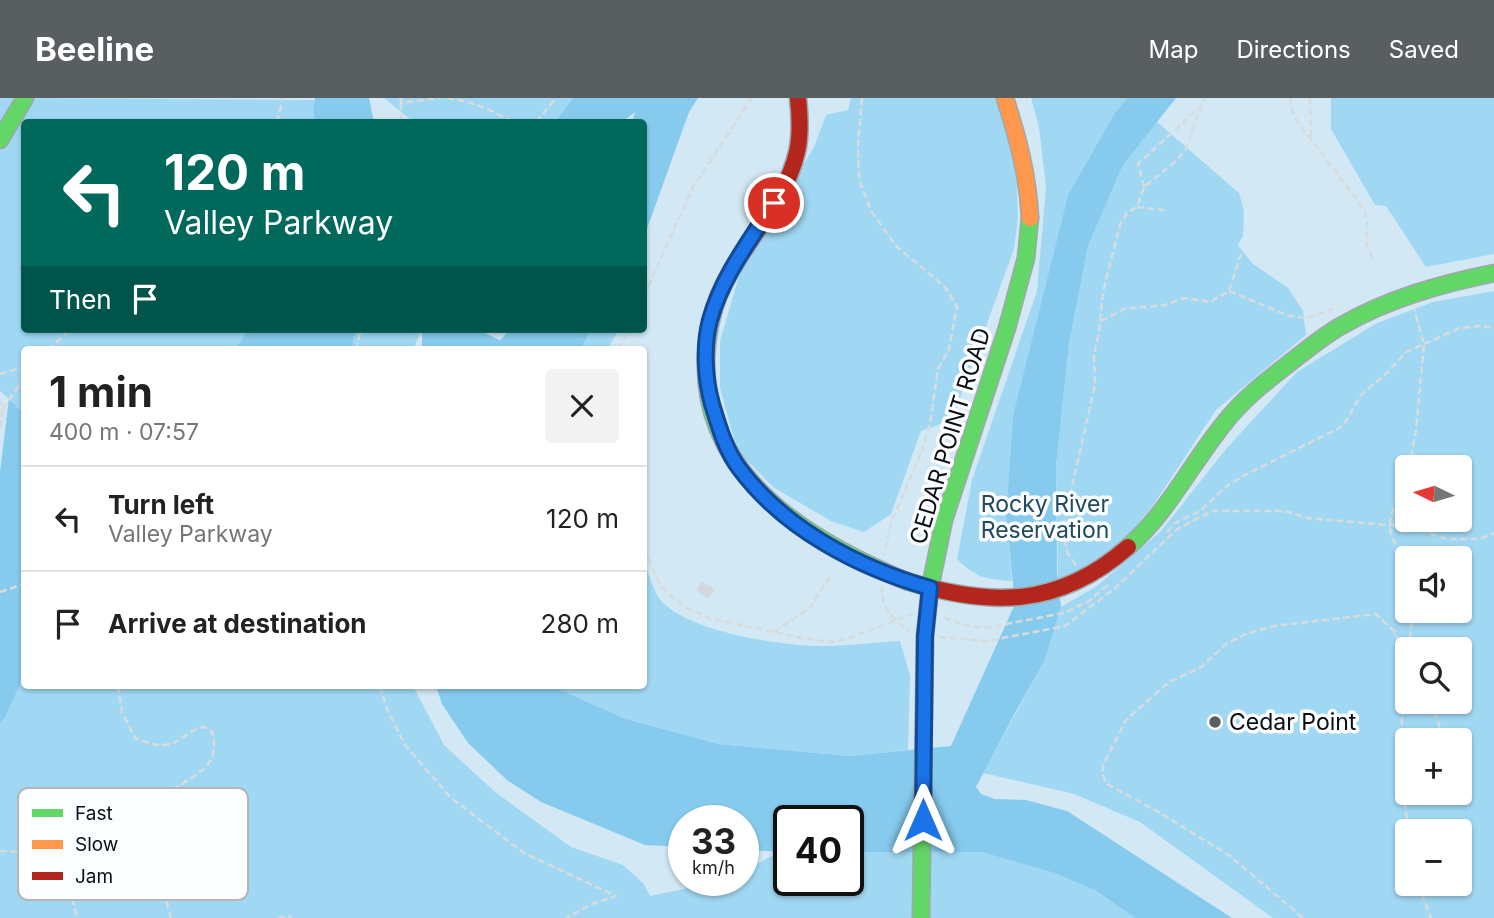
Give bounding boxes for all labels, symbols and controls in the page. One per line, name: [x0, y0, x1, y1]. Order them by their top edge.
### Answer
text: Beeline: [35, 29, 154, 69]
text: Map: [1149, 35, 1198, 64]
text: Directions: [1236, 35, 1351, 64]
text: Saved: [1389, 35, 1459, 64]
text: 120 m: [164, 143, 305, 202]
icon: left: [49, 147, 140, 238]
pin: [744, 173, 804, 233]
icon: arrive: [755, 184, 793, 222]
text: Valley Parkway: [164, 203, 393, 242]
icon: arrive: [126, 280, 164, 318]
text: Then: [49, 284, 112, 315]
street label: CEDAR POINT ROAD: [904, 324, 996, 548]
text: 1 min: [49, 366, 153, 417]
button: close: [545, 369, 619, 443]
text: 400 m · 07:57: [49, 418, 199, 446]
north arrow: [1395, 455, 1472, 532]
map controls: [1395, 455, 1472, 896]
text: Turn left: [108, 489, 214, 520]
park label: Rocky River Reservation: [981, 490, 1110, 544]
icon: left: [49, 500, 87, 538]
text: 120 m: [546, 503, 619, 534]
text: Valley Parkway: [108, 520, 273, 548]
button: sound: [1395, 546, 1472, 623]
icon: arrive: [49, 605, 87, 643]
text: Arrive at destination: [108, 608, 367, 639]
text: 280 m: [541, 608, 619, 639]
button: search: [1395, 637, 1472, 714]
place label: Cedar Point: [1229, 708, 1357, 736]
marker: Cedar Point: [1207, 714, 1223, 730]
button: +: [1395, 728, 1472, 805]
position arrow: [886, 783, 960, 857]
legend: [18, 788, 248, 900]
text: Fast: [75, 802, 113, 825]
speed limit sign: 40: [773, 805, 864, 896]
button: −: [1395, 819, 1472, 896]
text: 33: [691, 820, 736, 862]
text: Slow: [75, 833, 118, 856]
text: km/h: [692, 857, 735, 878]
text: Jam: [75, 865, 113, 888]

